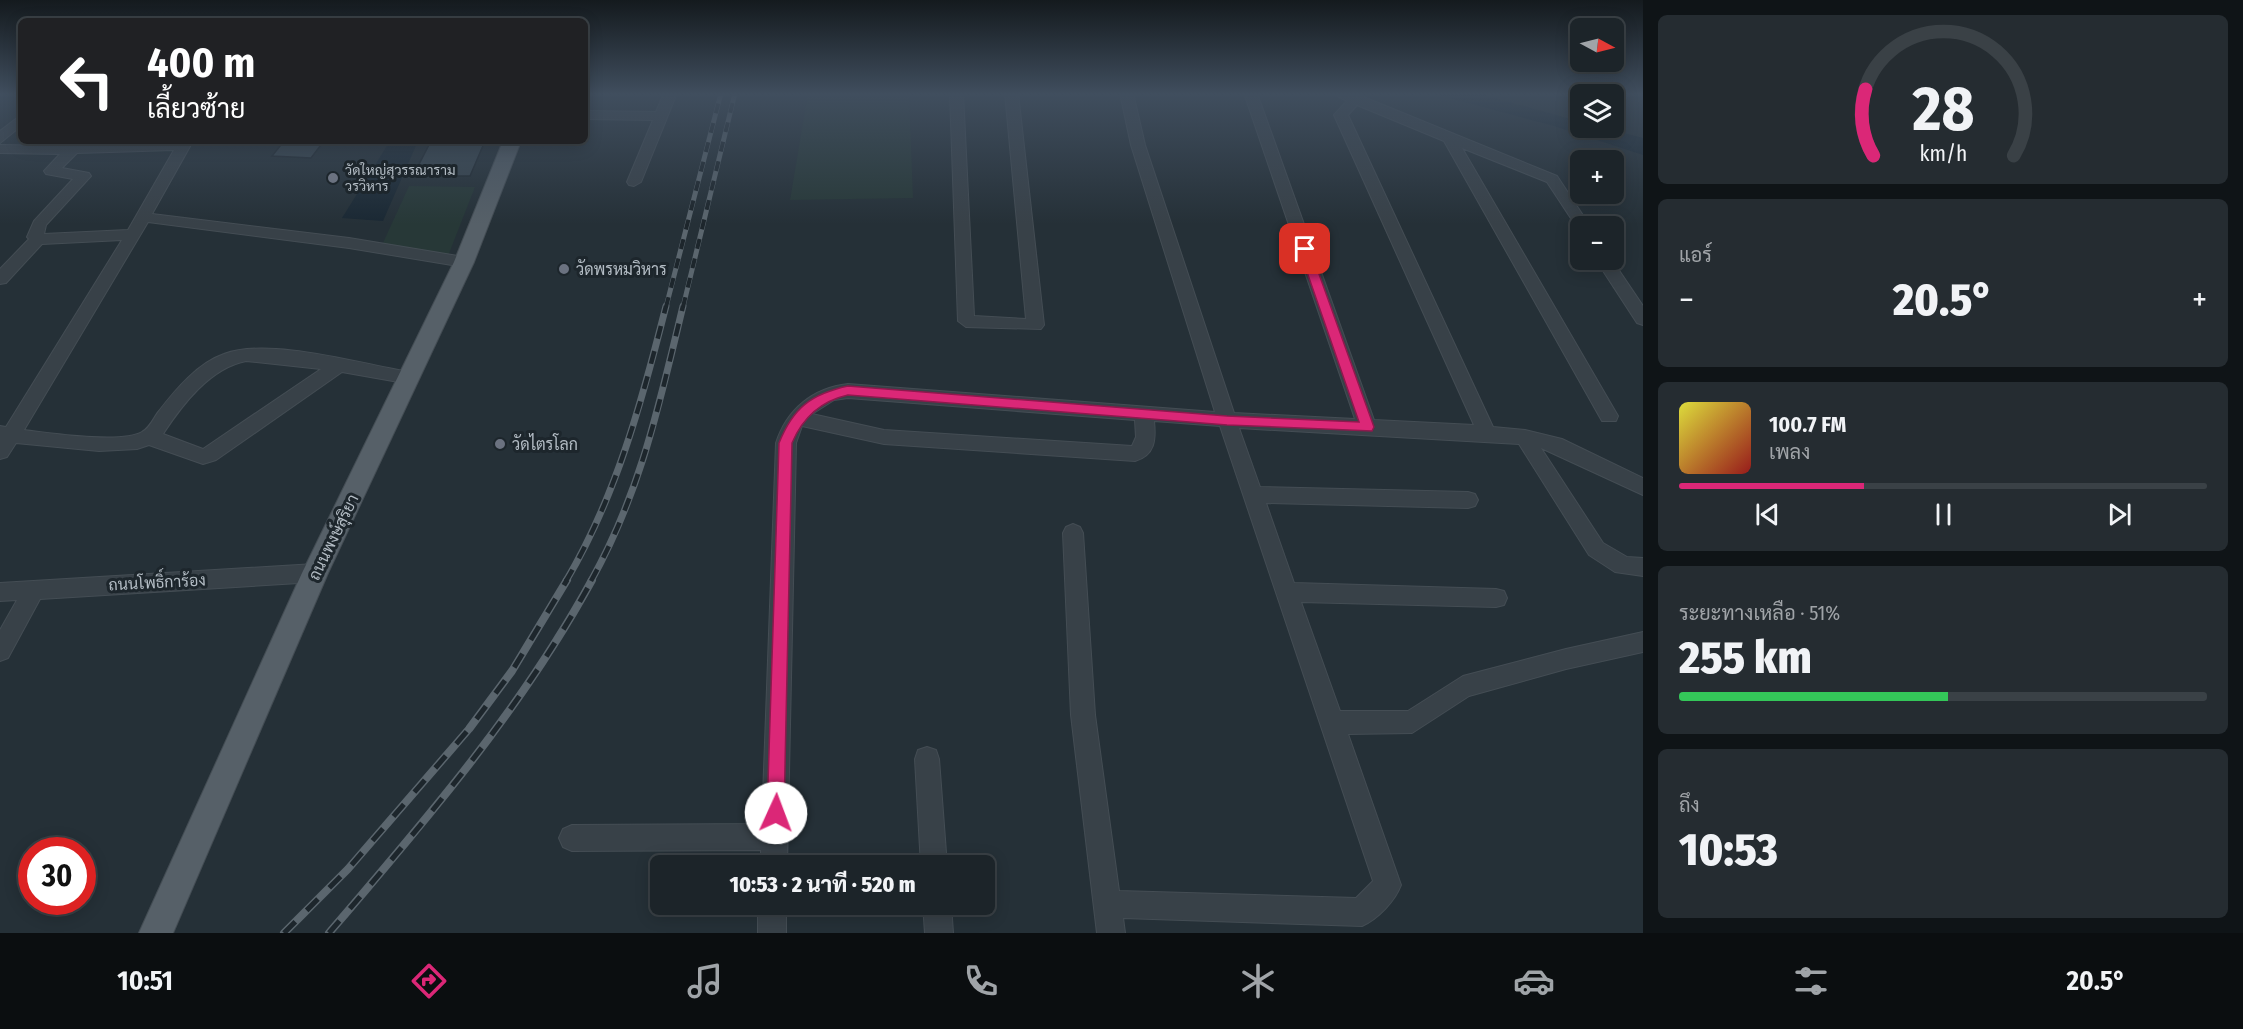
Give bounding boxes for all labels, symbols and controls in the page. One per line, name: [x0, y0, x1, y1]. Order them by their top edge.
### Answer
north arrow: [1570, 18, 1624, 72]
map controls: [1570, 18, 1624, 270]
text: 400 m: [147, 38, 255, 88]
icon: left: [48, 42, 126, 120]
text: 28: [1911, 72, 1974, 147]
button: layers: [1570, 84, 1624, 138]
text: เลี้ยวซ้าย: [147, 93, 245, 125]
text: km/h: [1919, 142, 1967, 168]
button: +: [1570, 150, 1624, 204]
place label: วัดใหญ่สุวรรณาราม วรวิหาร: [345, 162, 456, 195]
marker: วัดใหญ่สุวรรณาราม วรวิหาร: [326, 171, 340, 185]
button: −: [1570, 216, 1624, 270]
pin: [1279, 223, 1330, 274]
icon: arrive: [1288, 232, 1321, 265]
text: แอร์: [1679, 243, 1712, 267]
place label: วัดพรหมวิหาร: [576, 259, 667, 279]
marker: วัดพรหมวิหาร: [557, 262, 571, 276]
text: 20.5°: [1893, 273, 1993, 327]
text: −: [1679, 280, 1694, 320]
text: +: [2192, 280, 2207, 320]
text: 100.7 FM: [1769, 411, 1846, 438]
place label: วัดไตรโลก: [512, 433, 578, 454]
marker: วัดไตรโลก: [493, 437, 507, 451]
text: เพลง: [1769, 440, 1810, 464]
street label: ถนนพงษ์สุริยา: [302, 490, 364, 584]
icon: previous: [1751, 498, 1784, 531]
icon: pause: [1927, 498, 1960, 531]
icon: next: [2103, 498, 2136, 531]
street label: ถนนโพธิ์การ้อง: [108, 565, 206, 595]
text: ระยะทางเหลือ · 51%: [1679, 601, 1840, 625]
text: 255 km: [1679, 631, 1812, 685]
position arrow: [744, 781, 808, 845]
text: ถึง: [1679, 793, 1700, 817]
text: 10:53: [1679, 823, 1778, 877]
speed limit sign: 30: [18, 837, 96, 915]
text: 10:53 · 2 นาที · 520 m: [729, 871, 916, 898]
icon: directions: [408, 960, 450, 1002]
icon: music: [684, 960, 726, 1002]
icon: phone: [960, 960, 1002, 1002]
icon: climate: [1237, 960, 1279, 1002]
icon: car: [1513, 960, 1555, 1002]
icon: filters: [1790, 960, 1832, 1002]
text: 10:51: [117, 965, 173, 997]
text: 20.5°: [2066, 965, 2126, 997]

